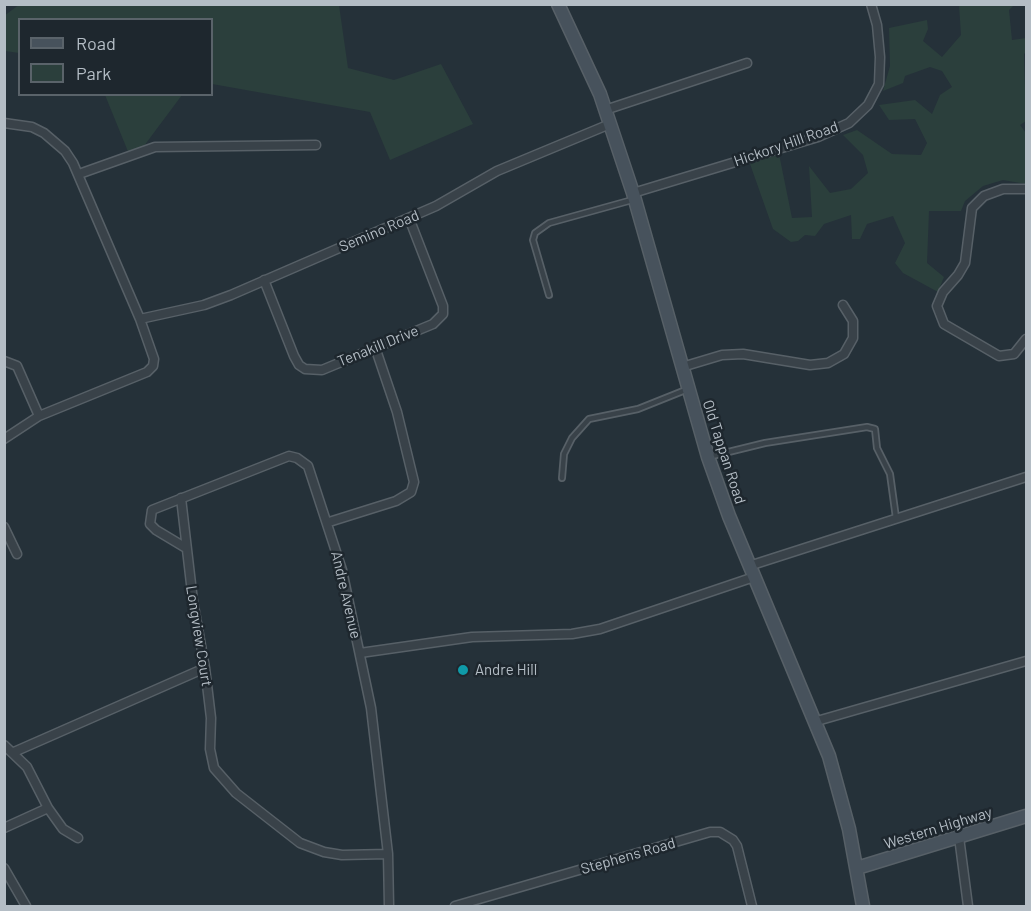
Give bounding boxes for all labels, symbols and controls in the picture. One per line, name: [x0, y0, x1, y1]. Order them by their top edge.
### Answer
legend: [18, 18, 213, 96]
text: Road: [76, 32, 116, 54]
text: Park: [76, 62, 111, 84]
street label: Hickory Hill Road: [731, 118, 841, 170]
street label: Semino Road: [336, 206, 422, 256]
street label: Tenakill Drive: [335, 322, 421, 370]
street label: Old Tappan Road: [699, 398, 749, 506]
street label: Andre Avenue: [327, 549, 365, 641]
street label: Longview Court: [182, 584, 216, 688]
place label: Andre Hill: [475, 661, 537, 679]
marker: Andre Hill: [456, 663, 470, 677]
street label: Western Highway: [882, 803, 994, 853]
street label: Stephens Road: [579, 834, 677, 878]

